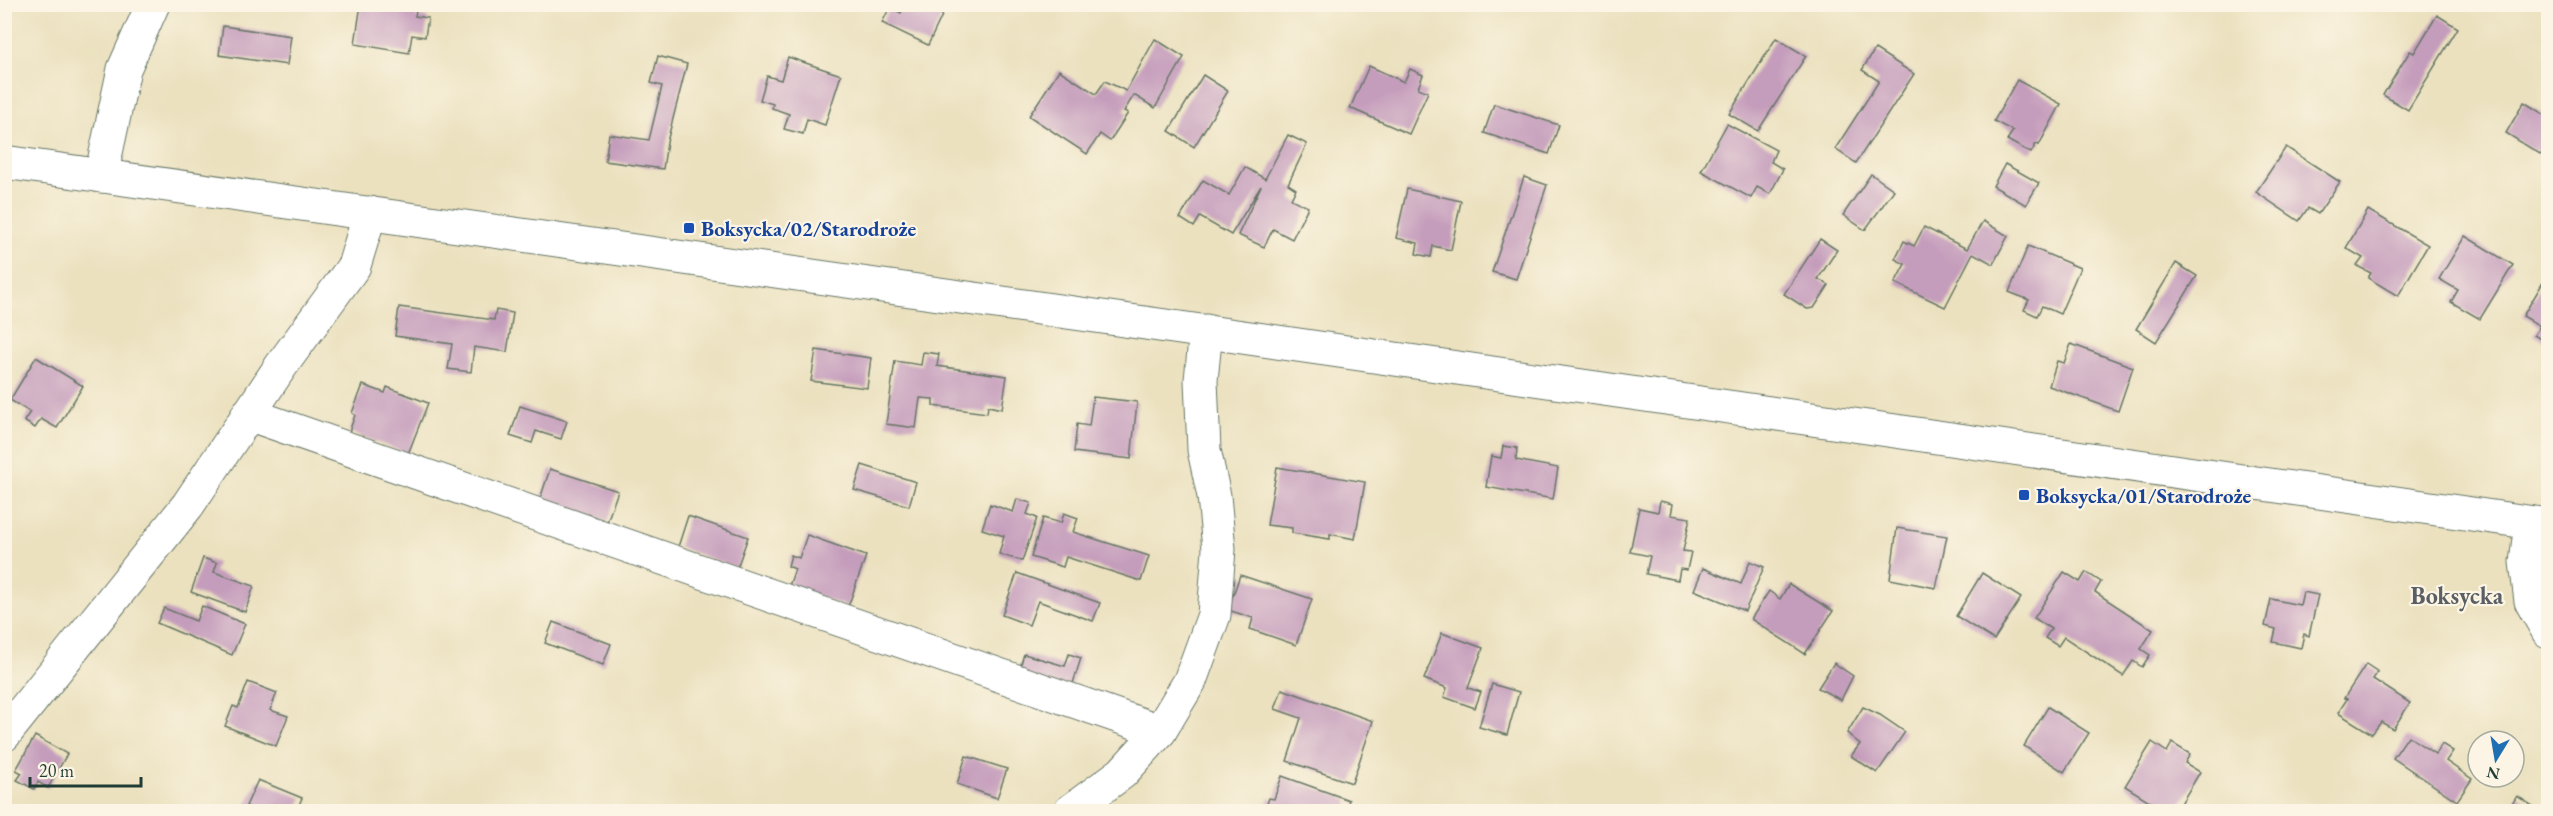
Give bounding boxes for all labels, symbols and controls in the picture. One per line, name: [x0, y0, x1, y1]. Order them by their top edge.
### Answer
place label: Boksycka/02/Starodroże: [701, 215, 917, 242]
marker: Boksycka/02/Starodroże: [682, 221, 696, 235]
place label: Boksycka/01/Starodroże: [2036, 482, 2252, 509]
marker: Boksycka/01/Starodroże: [2017, 488, 2031, 502]
district label: Boksycka: [2411, 580, 2504, 612]
north arrow: [2466, 729, 2526, 789]
scale bar: [30, 750, 141, 788]
text: 20 m: [39, 759, 74, 782]
text: N: [2485, 762, 2502, 785]

